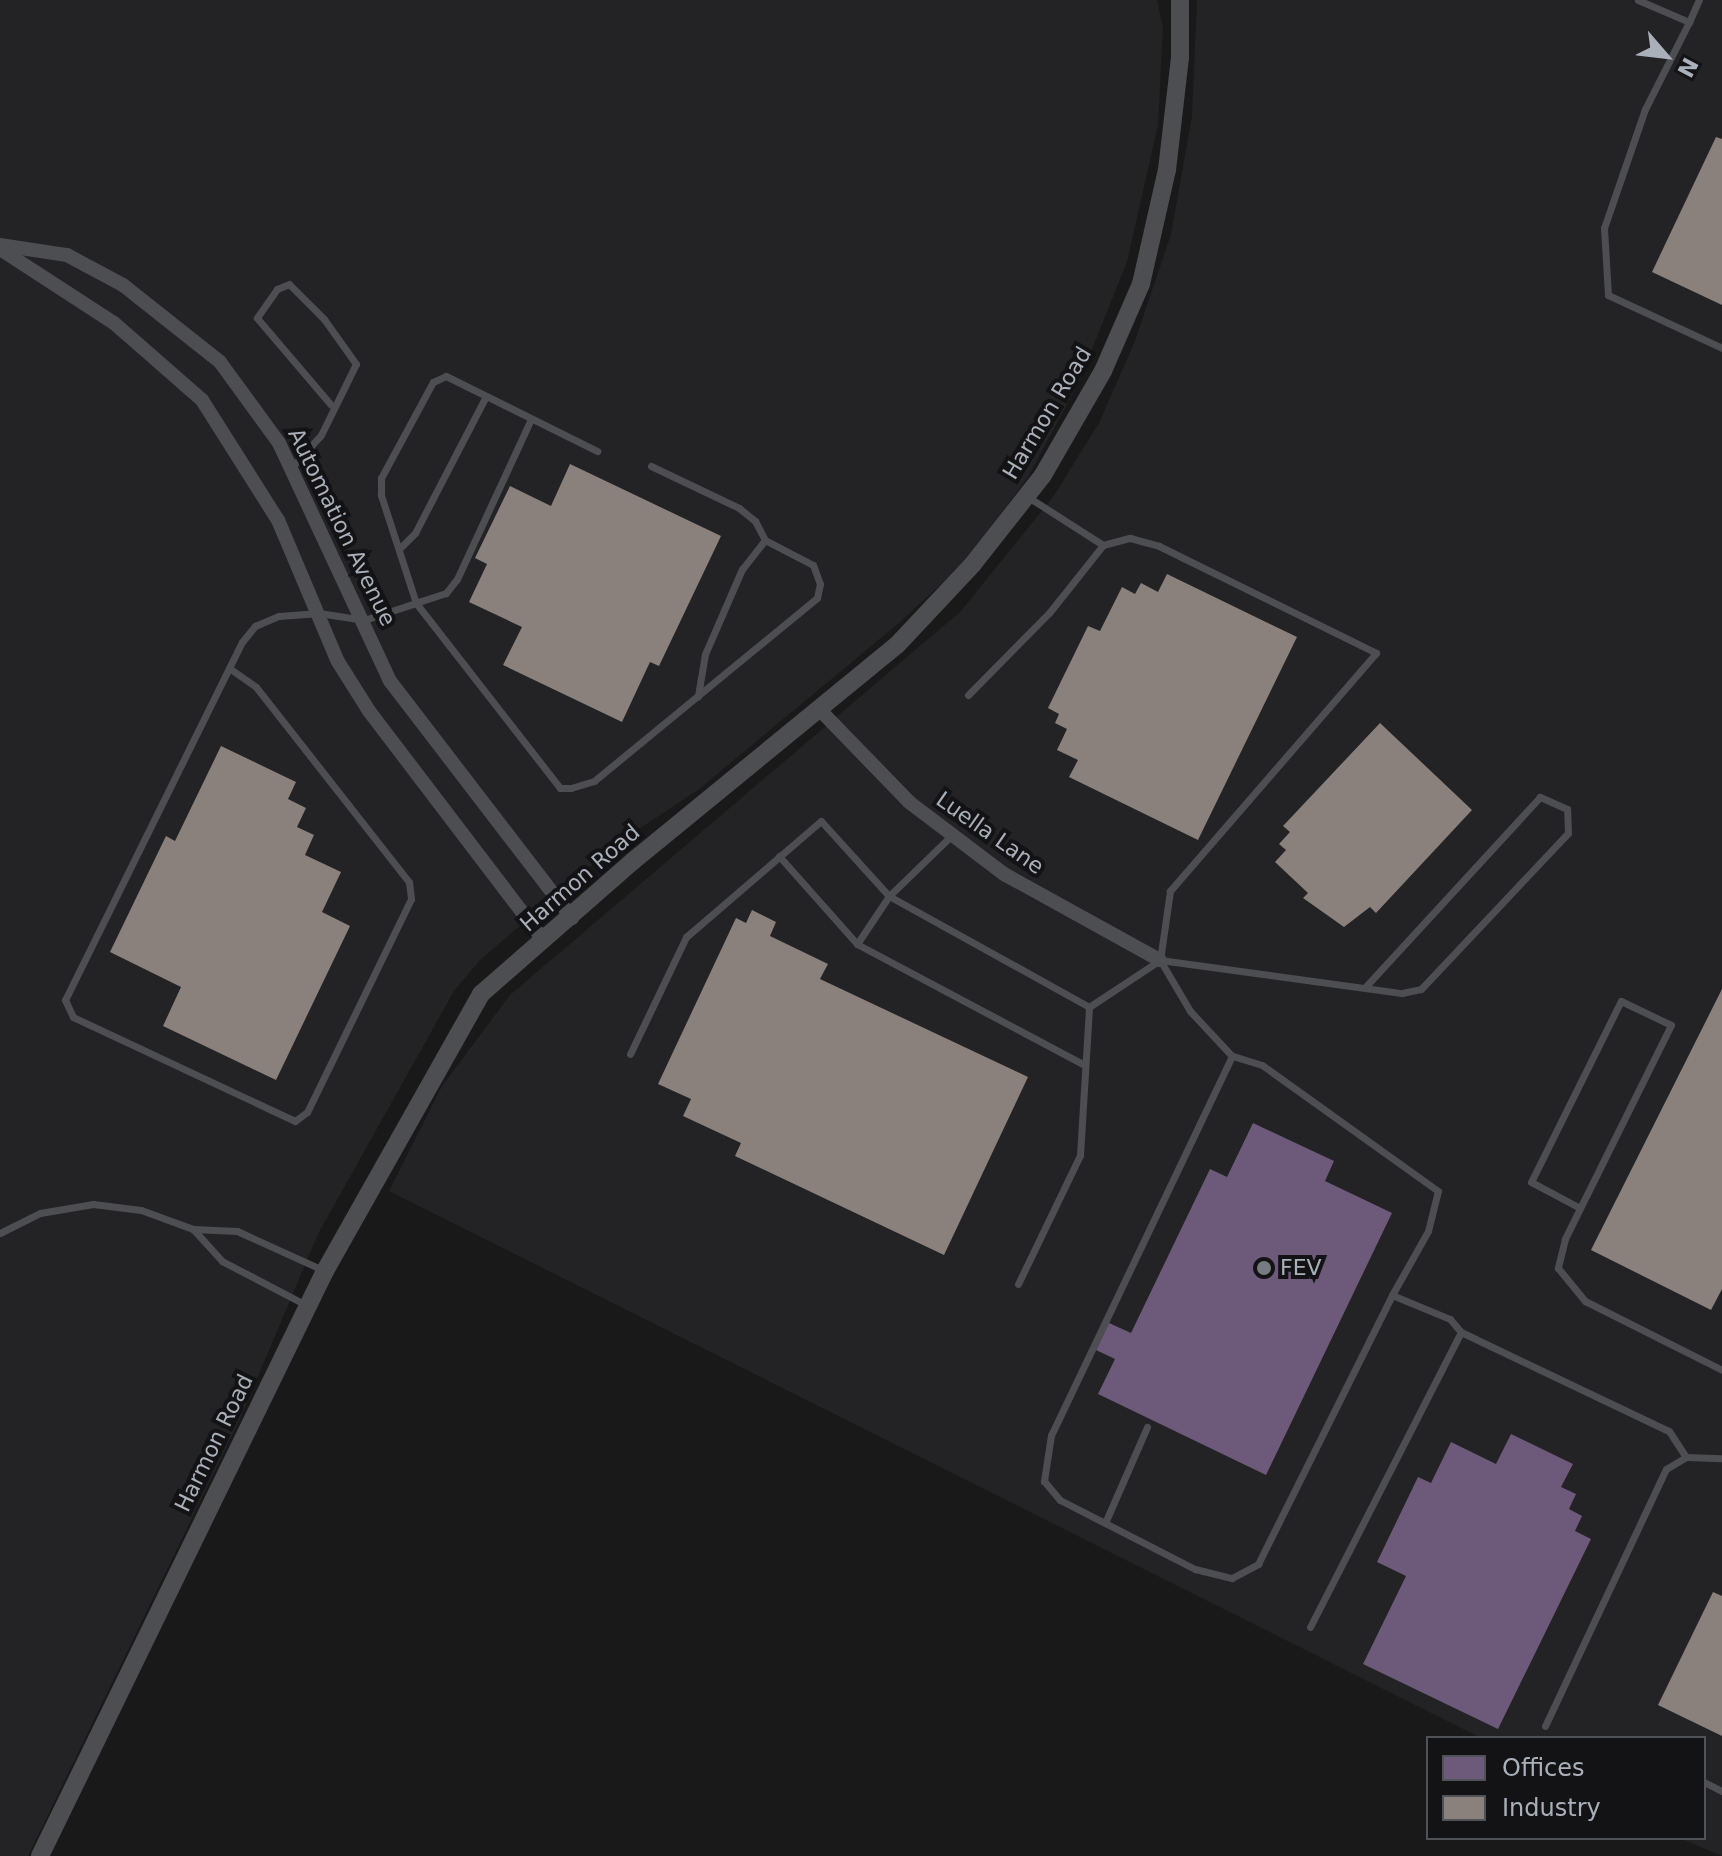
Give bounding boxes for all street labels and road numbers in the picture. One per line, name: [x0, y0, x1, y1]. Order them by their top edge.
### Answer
street label: Harmon Road: [997, 342, 1097, 484]
street label: Automation Avenue: [283, 424, 401, 630]
street label: Luella Lane: [931, 786, 1049, 880]
street label: Harmon Road: [515, 819, 645, 937]
street label: Harmon Road: [169, 1370, 259, 1516]

